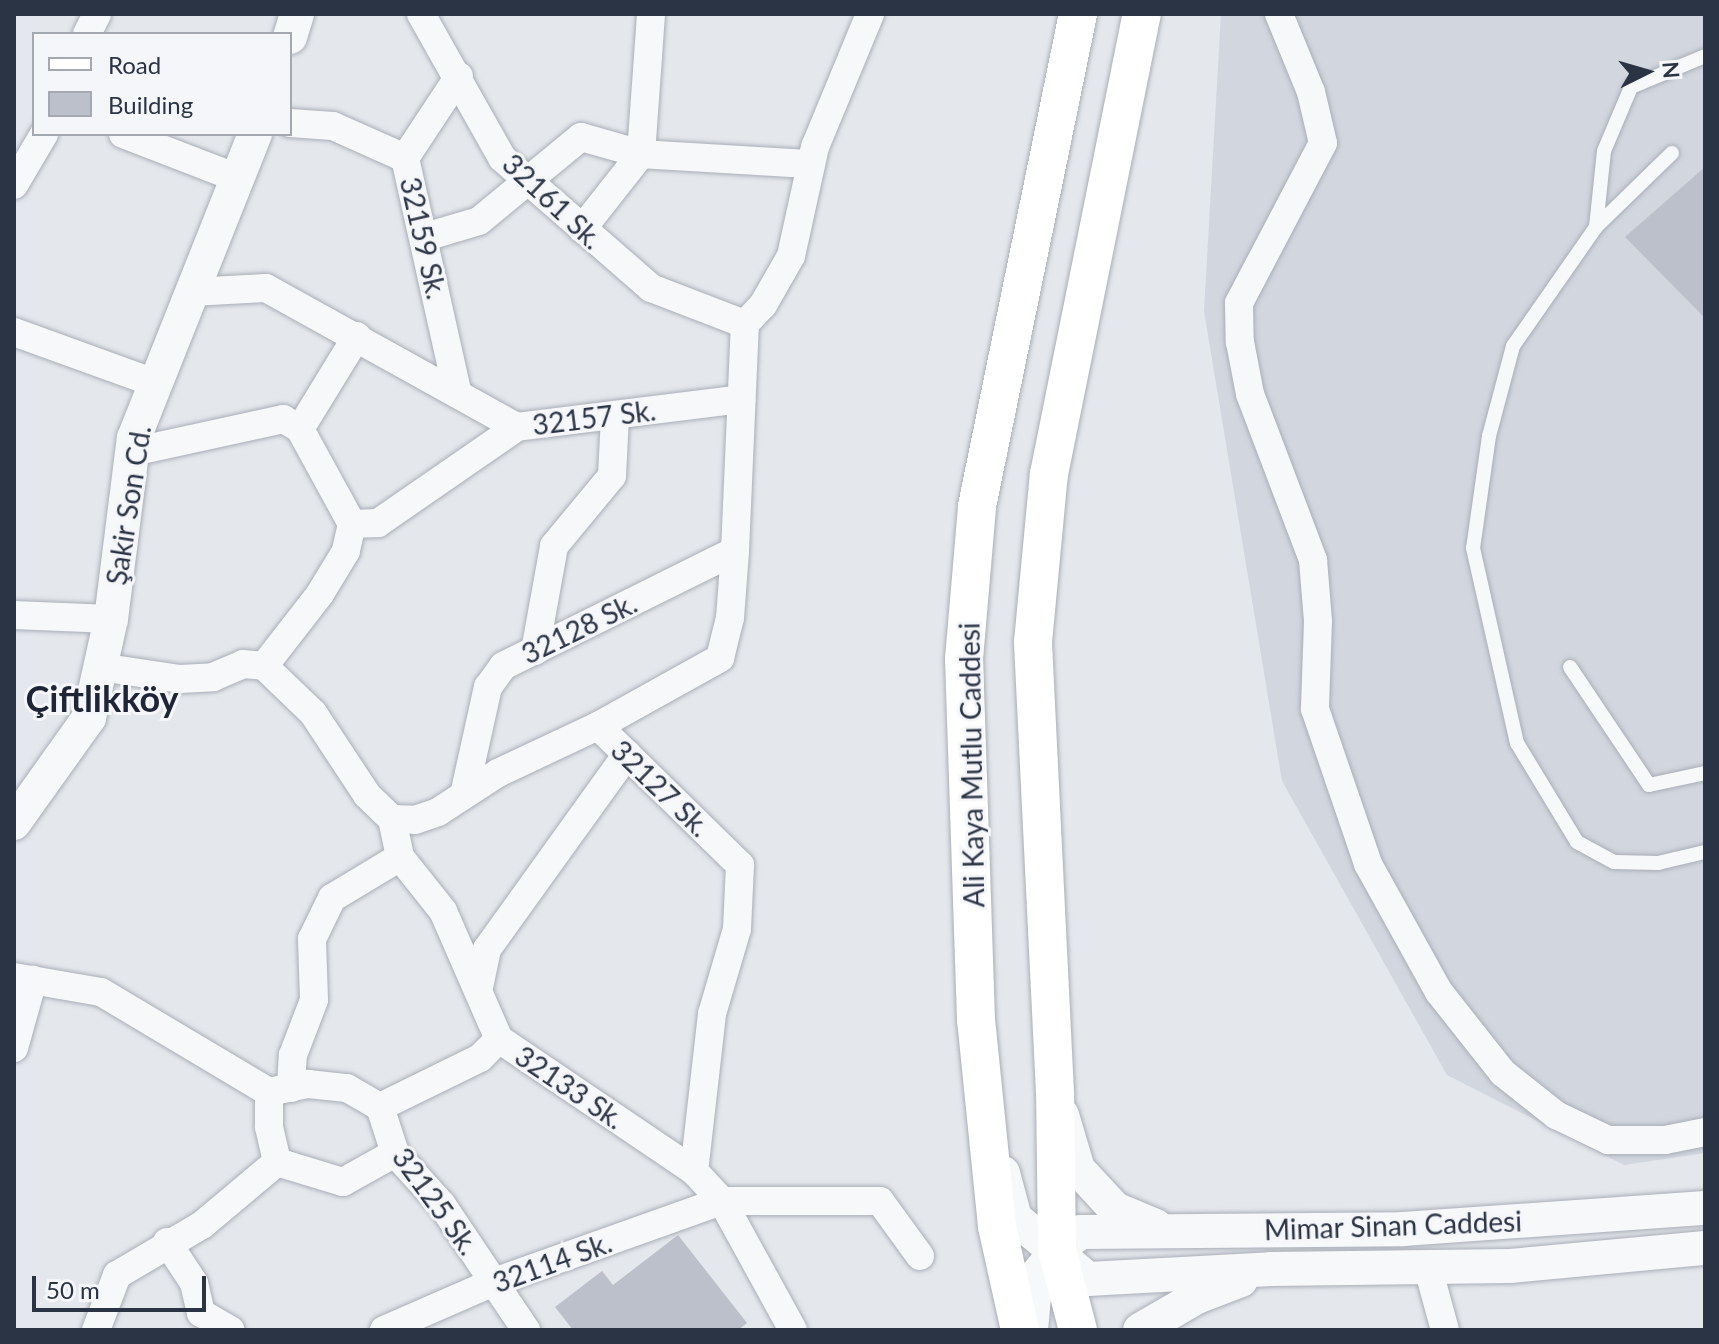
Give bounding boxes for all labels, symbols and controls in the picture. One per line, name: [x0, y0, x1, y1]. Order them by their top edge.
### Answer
legend: [32, 32, 292, 136]
north arrow: [1607, 32, 1687, 112]
text: Road: [108, 50, 161, 79]
text: N: [1657, 60, 1686, 79]
text: Building: [108, 90, 193, 119]
street label: 32161 Sk.: [496, 146, 610, 256]
street label: 32159 Sk.: [394, 174, 454, 302]
street label: 32157 Sk.: [530, 393, 658, 441]
street label: Şakir Son Cd.: [99, 422, 157, 588]
street label: 32128 Sk.: [516, 586, 642, 670]
street label: Ali Kaya Mutlu Caddesi: [952, 622, 990, 908]
district label: Çiftlikköy: [25, 677, 179, 721]
street label: 32127 Sk.: [605, 733, 717, 843]
street label: 32133 Sk.: [509, 1038, 631, 1136]
street label: 32125 Sk.: [386, 1141, 486, 1261]
street label: Mimar Sinan Caddesi: [1263, 1204, 1523, 1246]
street label: 32114 Sk.: [488, 1225, 616, 1299]
scale bar: [36, 1260, 210, 1310]
text: 50 m: [46, 1275, 100, 1304]

